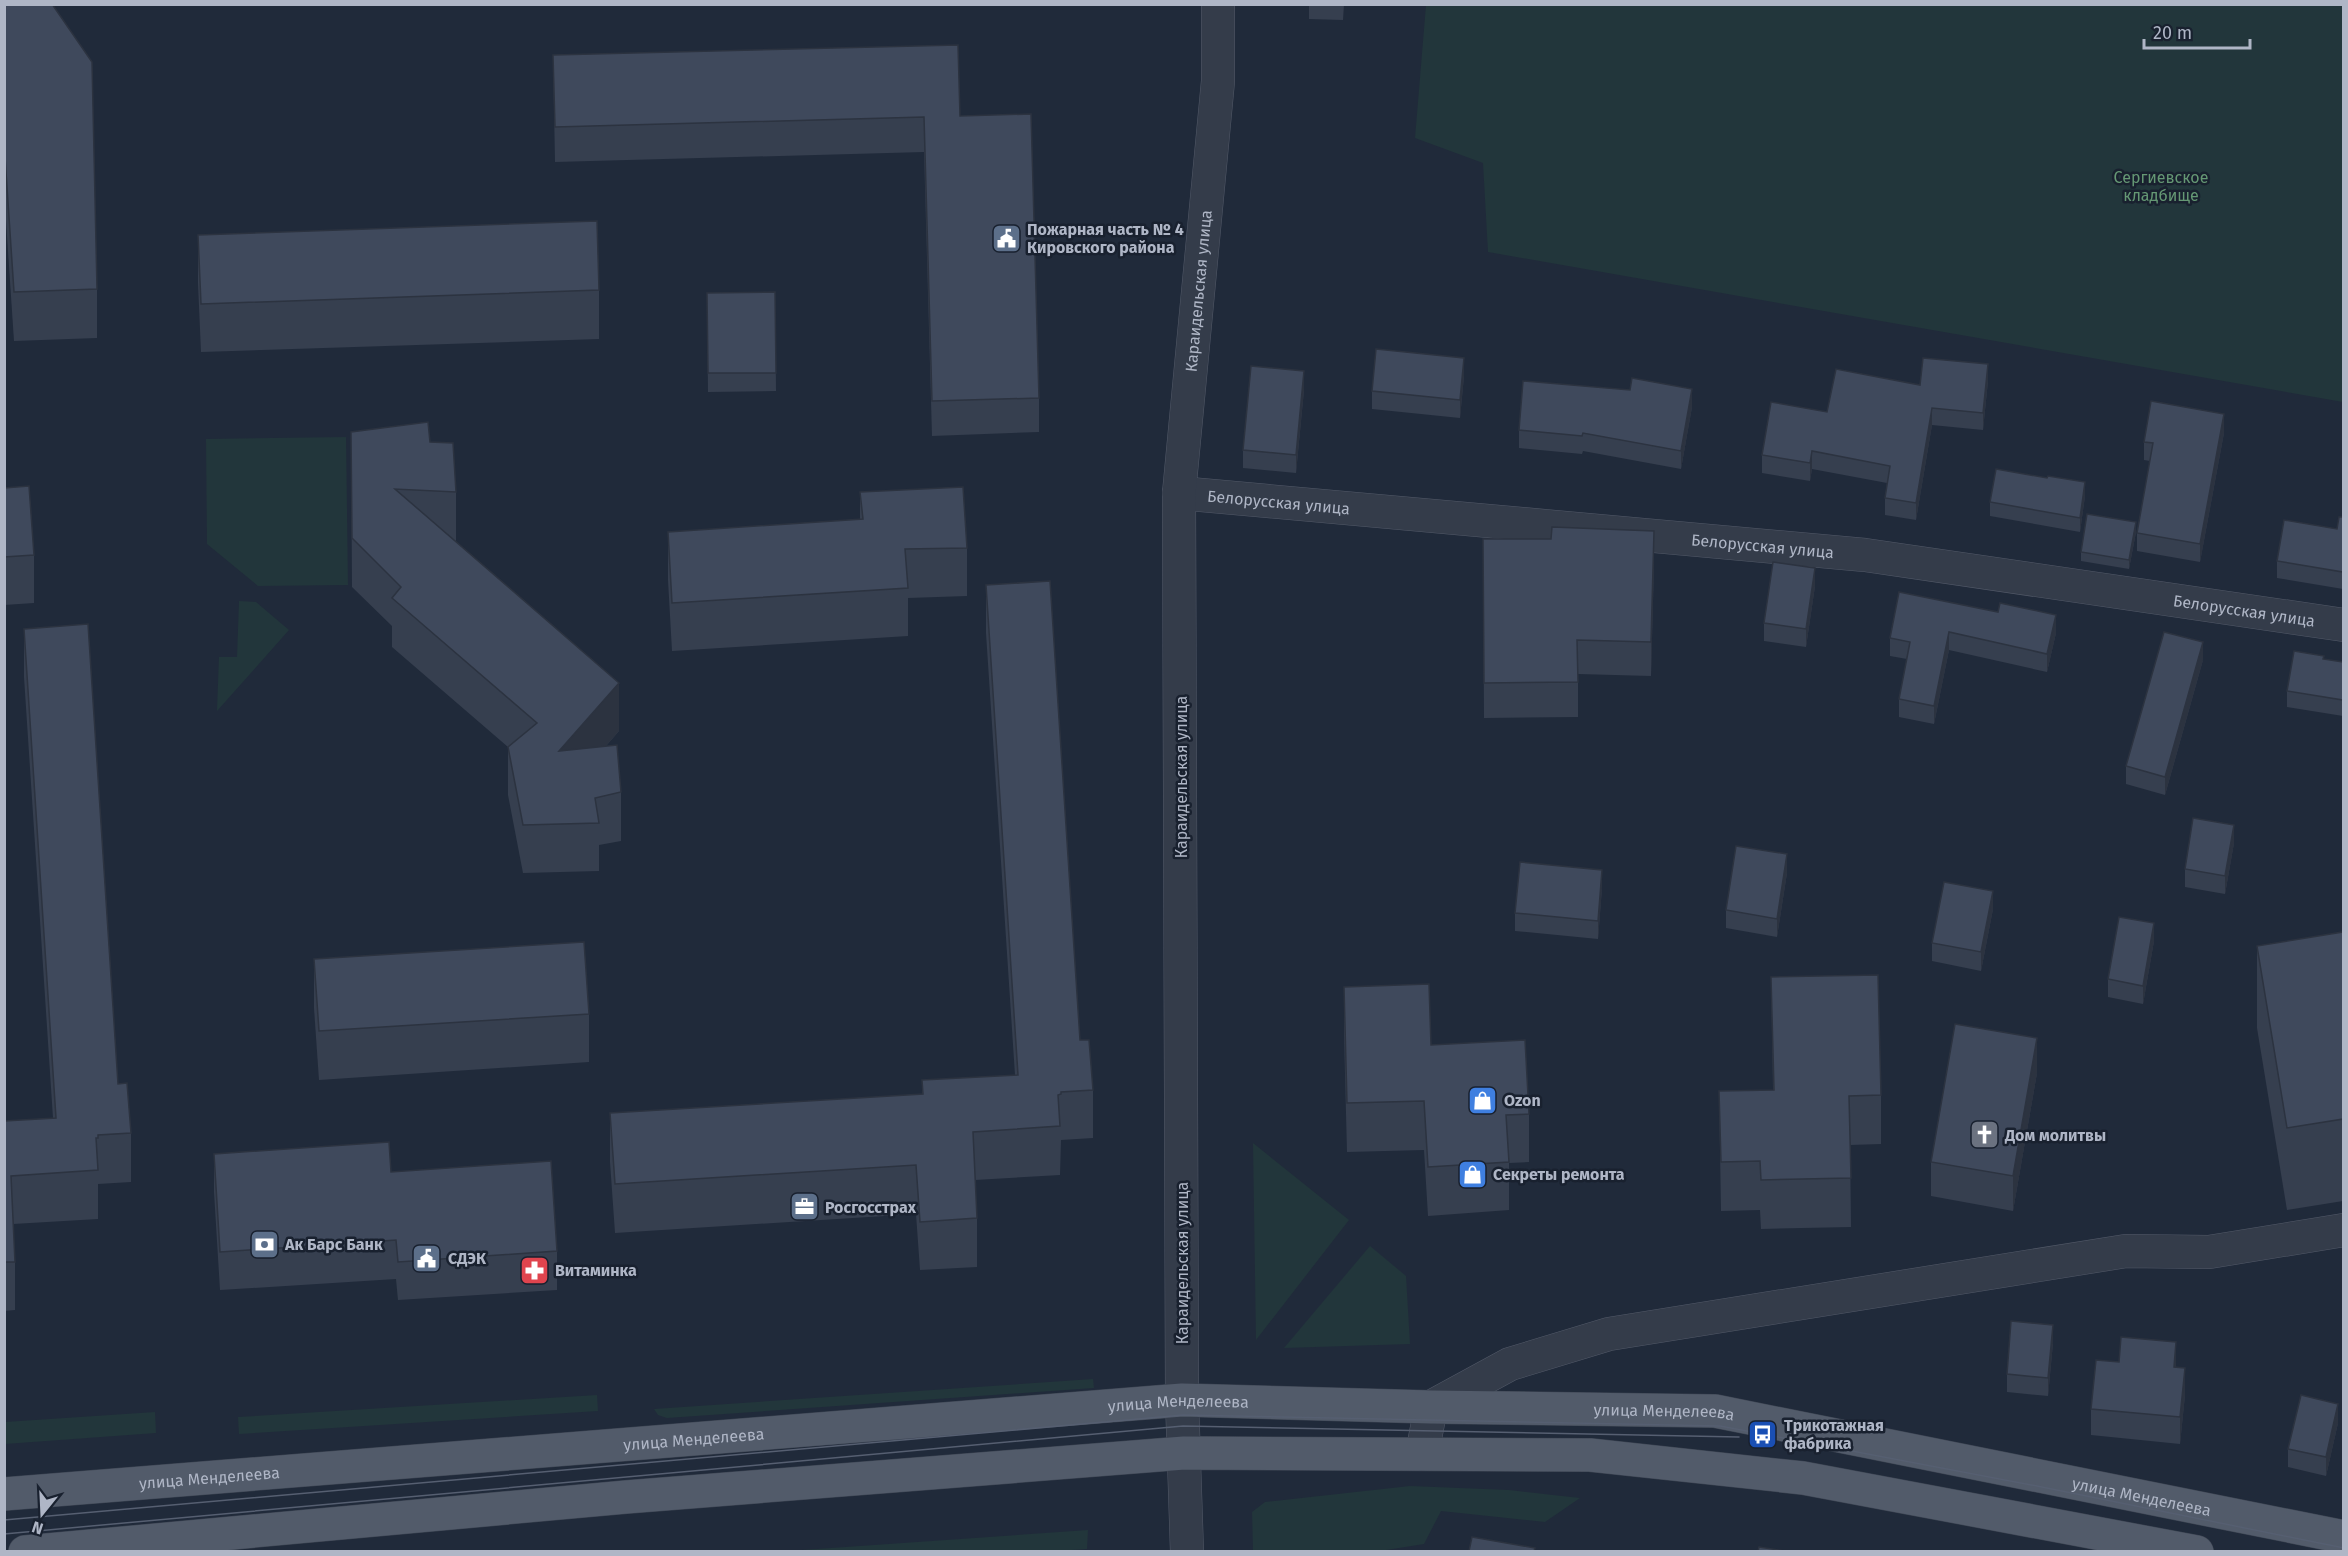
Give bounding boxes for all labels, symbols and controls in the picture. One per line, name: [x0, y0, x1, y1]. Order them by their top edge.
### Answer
scale bar: [2144, 12, 2250, 50]
text: 20 m: [2153, 22, 2192, 44]
park label: Сергиевское кладбище: [2114, 168, 2208, 205]
street label: Караидельская улица: [1181, 209, 1215, 373]
place label: Пожарная часть № 4 Кировского района: [1027, 220, 1184, 257]
public building icon: Пожарная часть № 4 Кировского района: [990, 222, 1022, 254]
street label: Белорусская улица: [1206, 486, 1351, 518]
street label: Белорусская улица: [1690, 530, 1835, 562]
street label: Белорусская улица: [2172, 591, 2316, 630]
street label: Караидельская улица: [1172, 696, 1191, 858]
shop icon: Ozon: [1467, 1084, 1499, 1116]
place label: Ozon: [1504, 1091, 1541, 1110]
church icon: Дом молитвы: [1968, 1119, 2000, 1151]
place label: Дом молитвы: [2004, 1126, 2106, 1145]
shop icon: Секреты ремонта: [1456, 1158, 1488, 1190]
place label: Секреты ремонта: [1493, 1165, 1625, 1184]
street label: Караидельская улица: [1173, 1182, 1192, 1344]
office icon: Росгосстрах: [788, 1191, 820, 1223]
place label: Росгосстрах: [825, 1198, 917, 1217]
bank icon: Ак Барс Банк: [248, 1228, 280, 1260]
place label: Ак Барс Банк: [284, 1235, 383, 1254]
public building icon: СДЭК: [411, 1242, 443, 1274]
place label: СДЭК: [448, 1249, 487, 1268]
pharmacy icon: Витаминка: [518, 1254, 550, 1286]
place label: Витаминка: [555, 1261, 637, 1280]
street label: улица Менделеева: [1107, 1390, 1249, 1415]
street label: улица Менделеева: [1593, 1400, 1736, 1424]
place label: Трикотажная фабрика: [1784, 1416, 1884, 1453]
bus stop icon: Трикотажная фабрика: [1747, 1418, 1779, 1450]
street label: улица Менделеева: [623, 1424, 765, 1454]
street label: улица Менделеева: [138, 1463, 281, 1493]
street label: улица Менделеева: [2071, 1473, 2213, 1520]
north arrow: [12, 1484, 72, 1544]
text: N: [30, 1517, 45, 1538]

